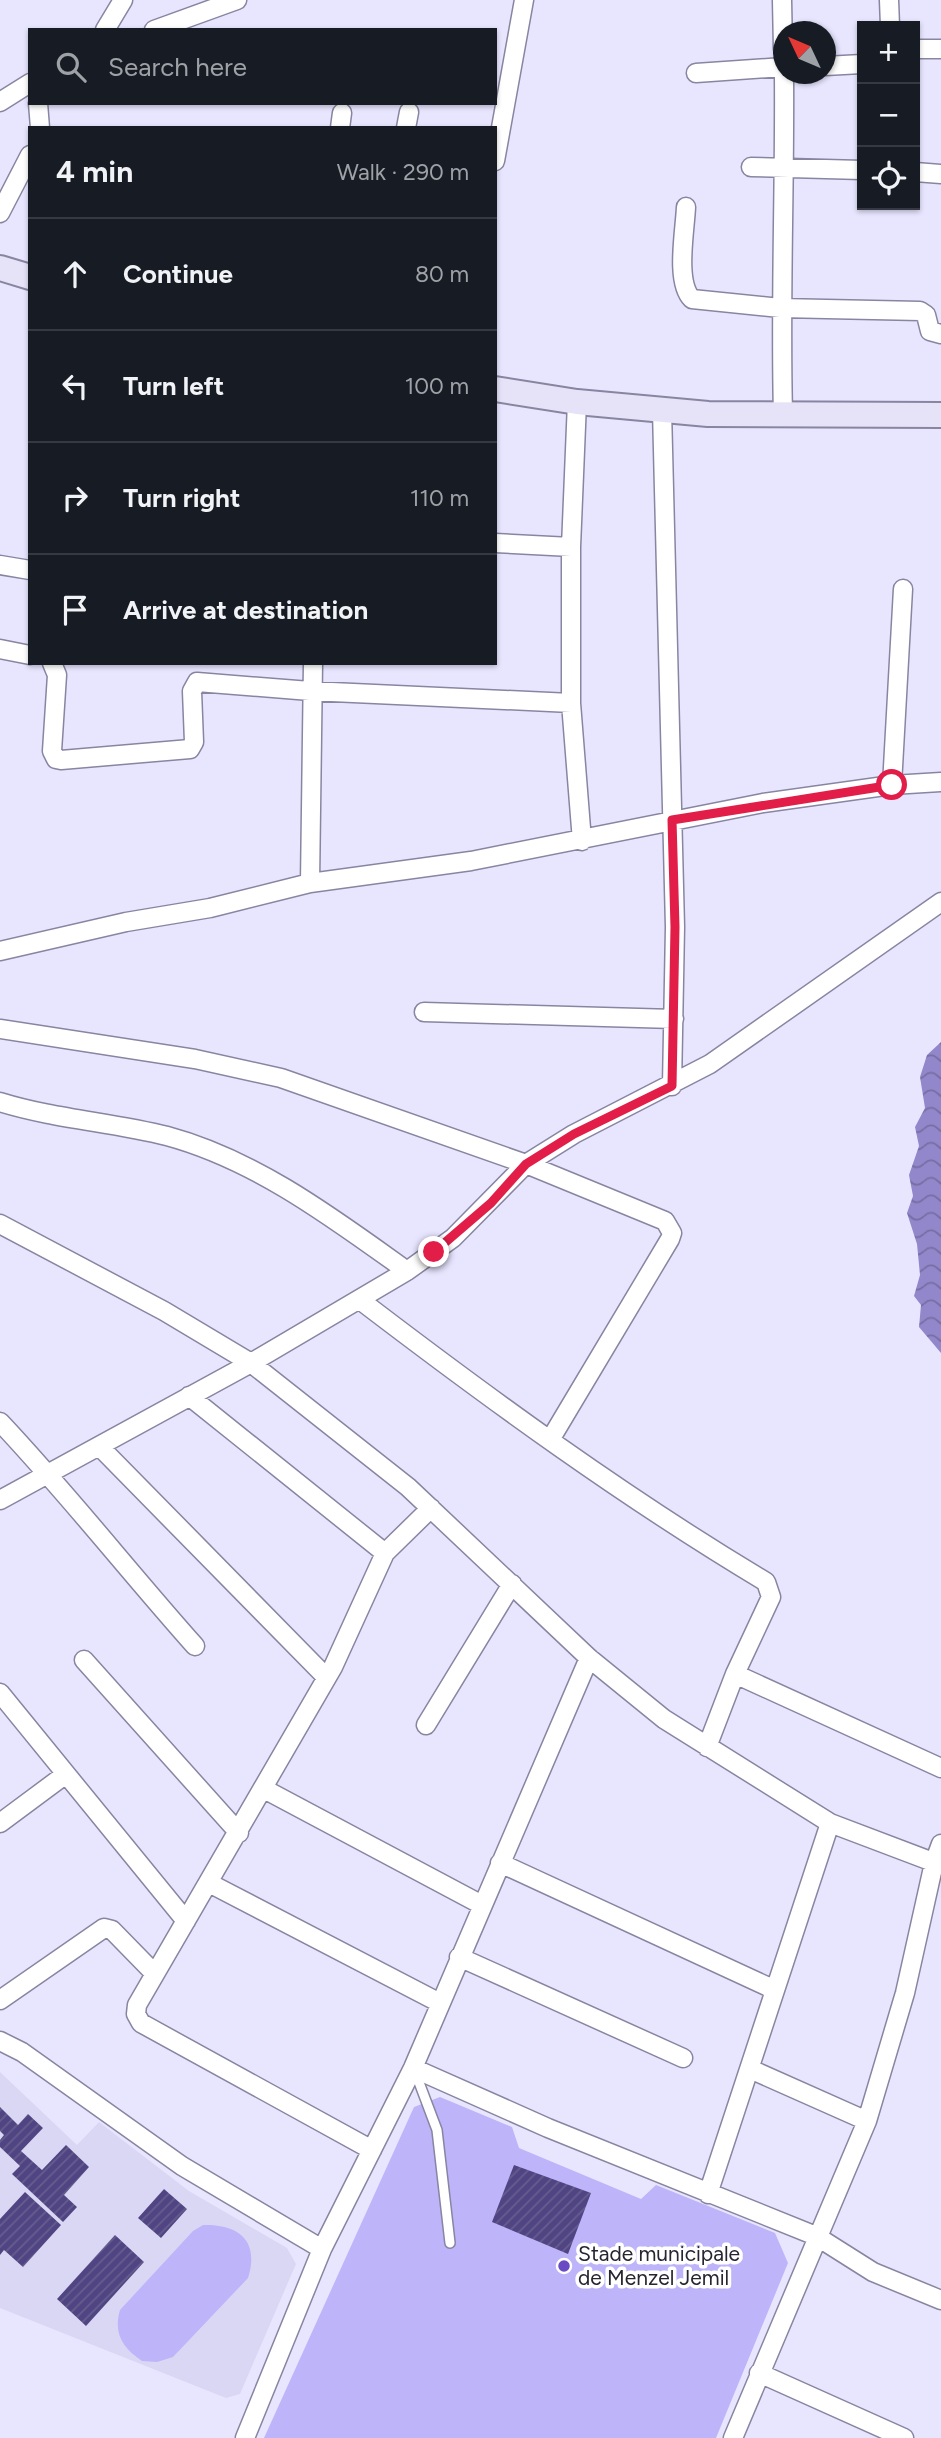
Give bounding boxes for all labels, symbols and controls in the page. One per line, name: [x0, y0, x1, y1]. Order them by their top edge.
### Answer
north arrow: [773, 21, 836, 84]
map controls: [857, 21, 920, 210]
button: +: [857, 21, 920, 84]
search box: [28, 28, 497, 105]
icon: search: [52, 48, 90, 86]
text: Search here: [108, 51, 247, 83]
button: −: [857, 84, 920, 147]
button: locate: [857, 147, 920, 210]
text: 4 min: [56, 153, 133, 190]
text: Walk · 290 m: [337, 158, 469, 186]
icon: ahead: [56, 255, 94, 293]
text: Continue: [123, 258, 233, 290]
text: 80 m: [415, 260, 469, 288]
icon: left: [56, 367, 94, 405]
text: Turn left: [123, 370, 224, 402]
text: 100 m: [405, 372, 469, 400]
icon: right: [56, 479, 94, 517]
text: Turn right: [123, 482, 240, 514]
text: 110 m: [410, 484, 469, 512]
icon: arrive: [56, 591, 94, 629]
text: Arrive at destination: [123, 594, 368, 626]
route start: [876, 769, 907, 800]
route end: [418, 1236, 449, 1267]
place label: Stade municipale de Menzel Jemil: [578, 2241, 740, 2290]
marker: Stade municipale de Menzel Jemil: [556, 2258, 572, 2274]

